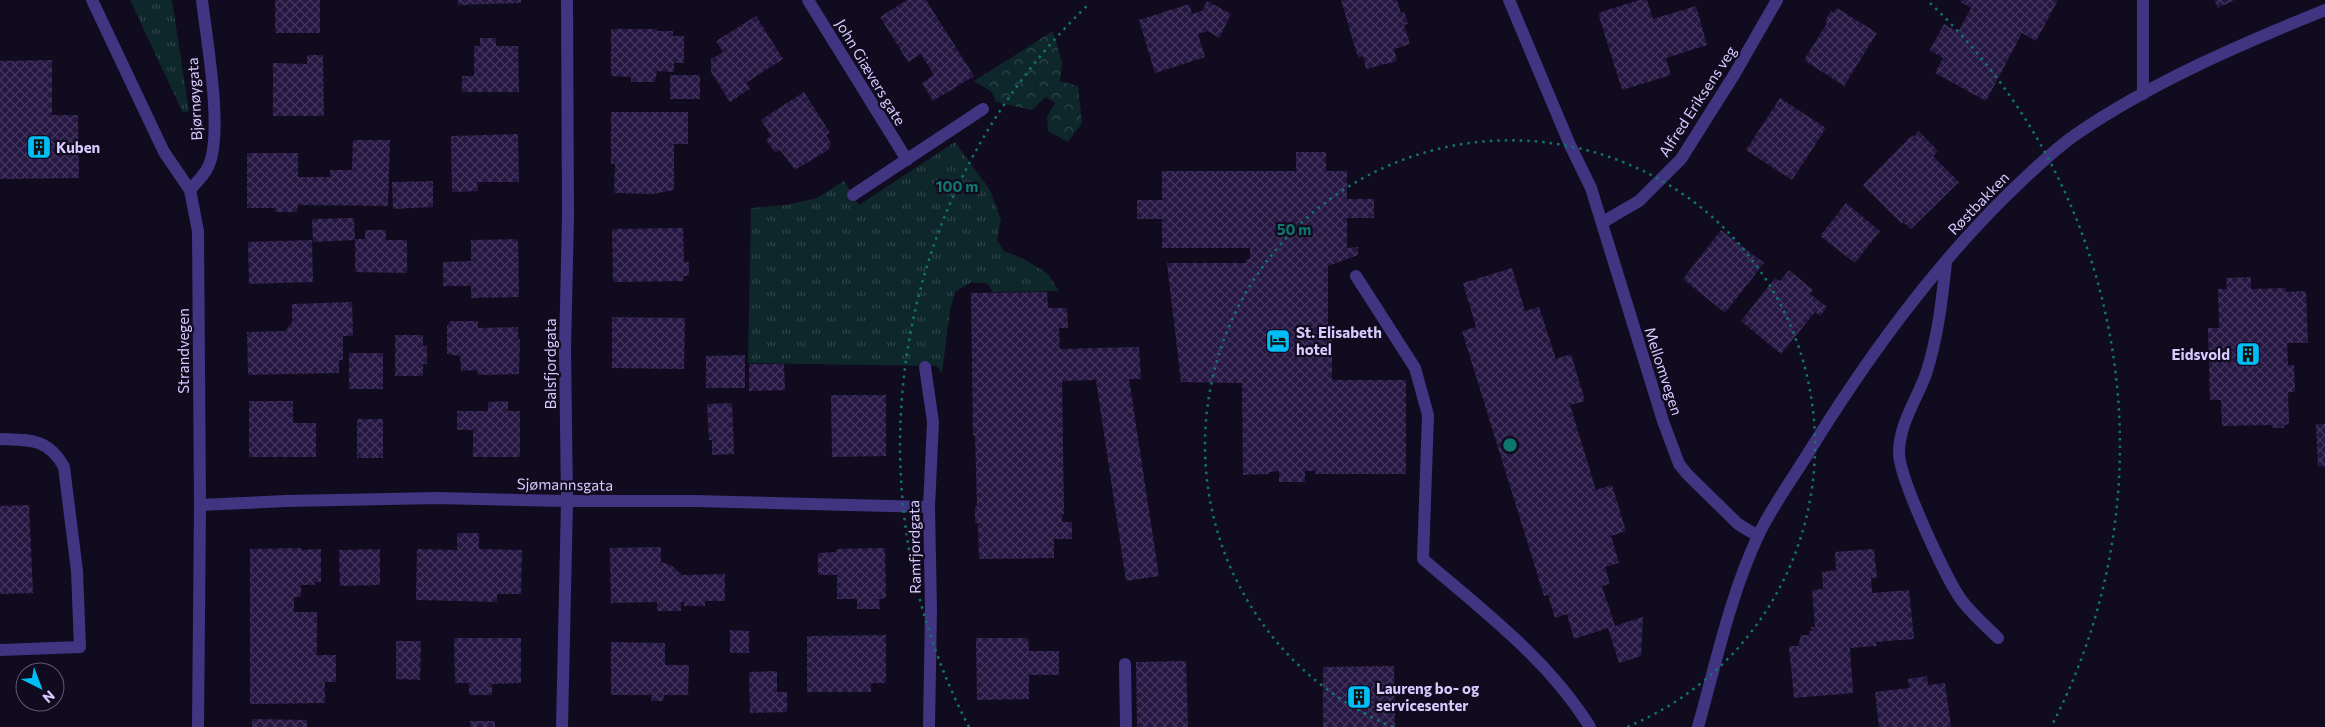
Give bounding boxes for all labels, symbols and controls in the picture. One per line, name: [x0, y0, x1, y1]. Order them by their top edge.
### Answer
street label: John Giævers gate: [832, 16, 910, 129]
street label: Alfred Eriksens veg: [1654, 42, 1740, 160]
street label: Bjørnøygata: [183, 57, 205, 141]
building icon: Kuben: [26, 134, 52, 160]
place label: Kuben: [56, 138, 100, 156]
street label: Røstbakken: [1944, 168, 2012, 238]
text: 100 m: [936, 177, 978, 195]
text: 50 m: [1277, 220, 1311, 238]
street label: Strandvegen: [174, 308, 192, 394]
street label: Balsfjordgata: [541, 318, 559, 410]
place label: St. Elisabeth hotel: [1296, 323, 1382, 358]
street label: Mellomvegen: [1641, 325, 1687, 417]
hotel icon: St. Elisabeth hotel: [1265, 328, 1291, 354]
building icon: Eidsvold: [2235, 341, 2261, 367]
place label: Eidsvold: [2172, 345, 2230, 363]
centre of rings: [1501, 436, 1519, 454]
street label: Sjømannsgata: [517, 474, 613, 494]
street label: Ramfjordgata: [904, 500, 924, 594]
north arrow: [15, 662, 65, 712]
place label: Laureng bo- og servicesenter: [1376, 679, 1479, 714]
building icon: Laureng bo- og servicesenter: [1346, 684, 1372, 710]
text: N: [39, 687, 59, 707]

